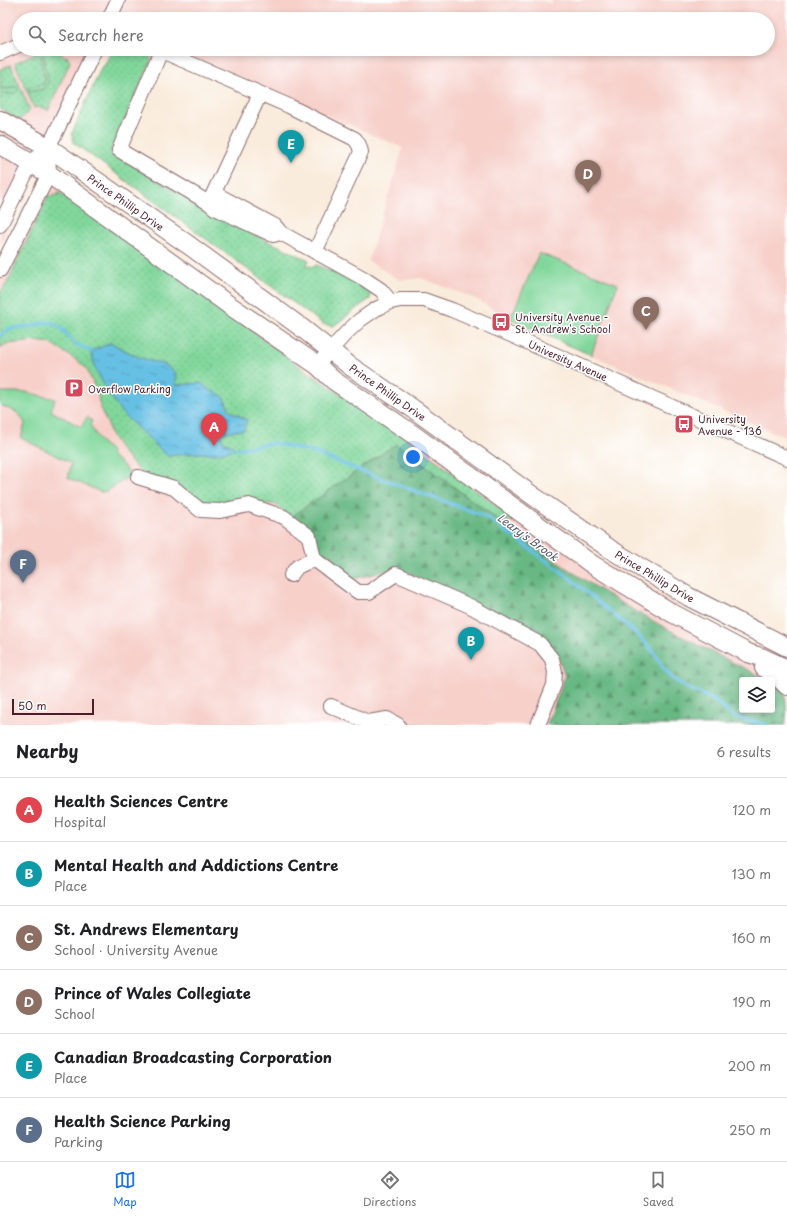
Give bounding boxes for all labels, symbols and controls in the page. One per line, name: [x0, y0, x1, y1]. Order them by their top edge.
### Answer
search box: [12, 12, 775, 56]
icon: search: [26, 23, 48, 45]
text: Search here: [58, 23, 144, 46]
pin: E: [278, 130, 304, 163]
pin: D: [575, 160, 601, 193]
street label: Prince Phillip Drive: [85, 170, 167, 234]
pin: C: [633, 297, 659, 330]
place label: University Avenue - St. Andrew's School: [515, 309, 611, 336]
bus stop icon: University Avenue - St. Andrew's School: [490, 311, 512, 333]
street label: University Avenue: [526, 336, 611, 384]
street label: Prince Phillip Drive: [347, 360, 429, 424]
parking icon: Overflow Parking: [63, 377, 85, 399]
place label: Overflow Parking: [88, 381, 171, 396]
place label: University Avenue - 136: [698, 411, 762, 438]
pin: A: [201, 413, 227, 446]
bus stop icon: University Avenue - 136: [673, 413, 695, 435]
your location: [403, 447, 423, 467]
water label: Leary's Brook: [494, 509, 563, 565]
street label: Prince Phillip Drive: [612, 546, 698, 606]
pin: F: [10, 550, 36, 583]
pin: B: [458, 627, 484, 660]
map controls: [739, 677, 775, 713]
button: layers: [739, 677, 775, 713]
scale bar: [12, 697, 94, 716]
text: 50 m: [18, 697, 47, 714]
text: Nearby: [16, 738, 78, 764]
text: 6 results: [716, 742, 771, 761]
text: Health Sciences Centre: [54, 789, 228, 812]
text: A: [24, 800, 34, 819]
text: 120 m: [732, 800, 771, 819]
text: Hospital: [54, 812, 106, 831]
text: Mental Health and Addictions Centre: [54, 853, 338, 876]
text: B: [25, 864, 33, 883]
text: 130 m: [732, 864, 771, 883]
text: Place: [54, 876, 87, 895]
text: St. Andrews Elementary: [54, 917, 239, 940]
text: C: [24, 928, 34, 947]
text: 160 m: [732, 928, 771, 947]
text: School · University Avenue: [54, 940, 218, 959]
text: Prince of Wales Collegiate: [54, 981, 251, 1004]
text: D: [24, 992, 34, 1011]
text: 190 m: [732, 992, 771, 1011]
text: School: [54, 1004, 95, 1023]
text: Canadian Broadcasting Corporation: [54, 1045, 332, 1068]
text: E: [25, 1056, 33, 1075]
text: 200 m: [728, 1056, 771, 1075]
text: Place: [54, 1068, 87, 1087]
text: Health Science Parking: [54, 1109, 231, 1132]
text: F: [25, 1120, 33, 1139]
text: 250 m: [729, 1120, 771, 1139]
text: Parking: [54, 1132, 103, 1151]
tab: Map: [113, 1169, 137, 1210]
tab: Directions: [363, 1169, 416, 1210]
tab: Saved: [643, 1169, 674, 1210]

